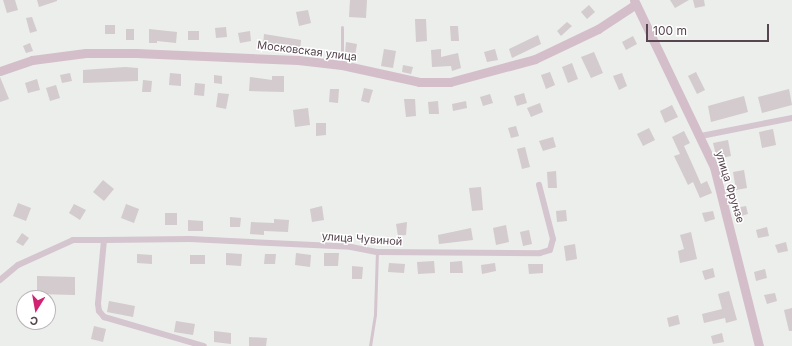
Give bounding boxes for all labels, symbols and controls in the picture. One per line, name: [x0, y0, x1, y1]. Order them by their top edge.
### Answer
scale bar: [648, 16, 771, 42]
text: 100 m: [653, 23, 687, 38]
street label: Московская улица: [256, 38, 358, 64]
street label: улица Фрунзе: [713, 149, 747, 225]
street label: улица Чувиной: [321, 230, 403, 248]
north arrow: [16, 290, 56, 330]
text: С: [29, 313, 39, 328]

